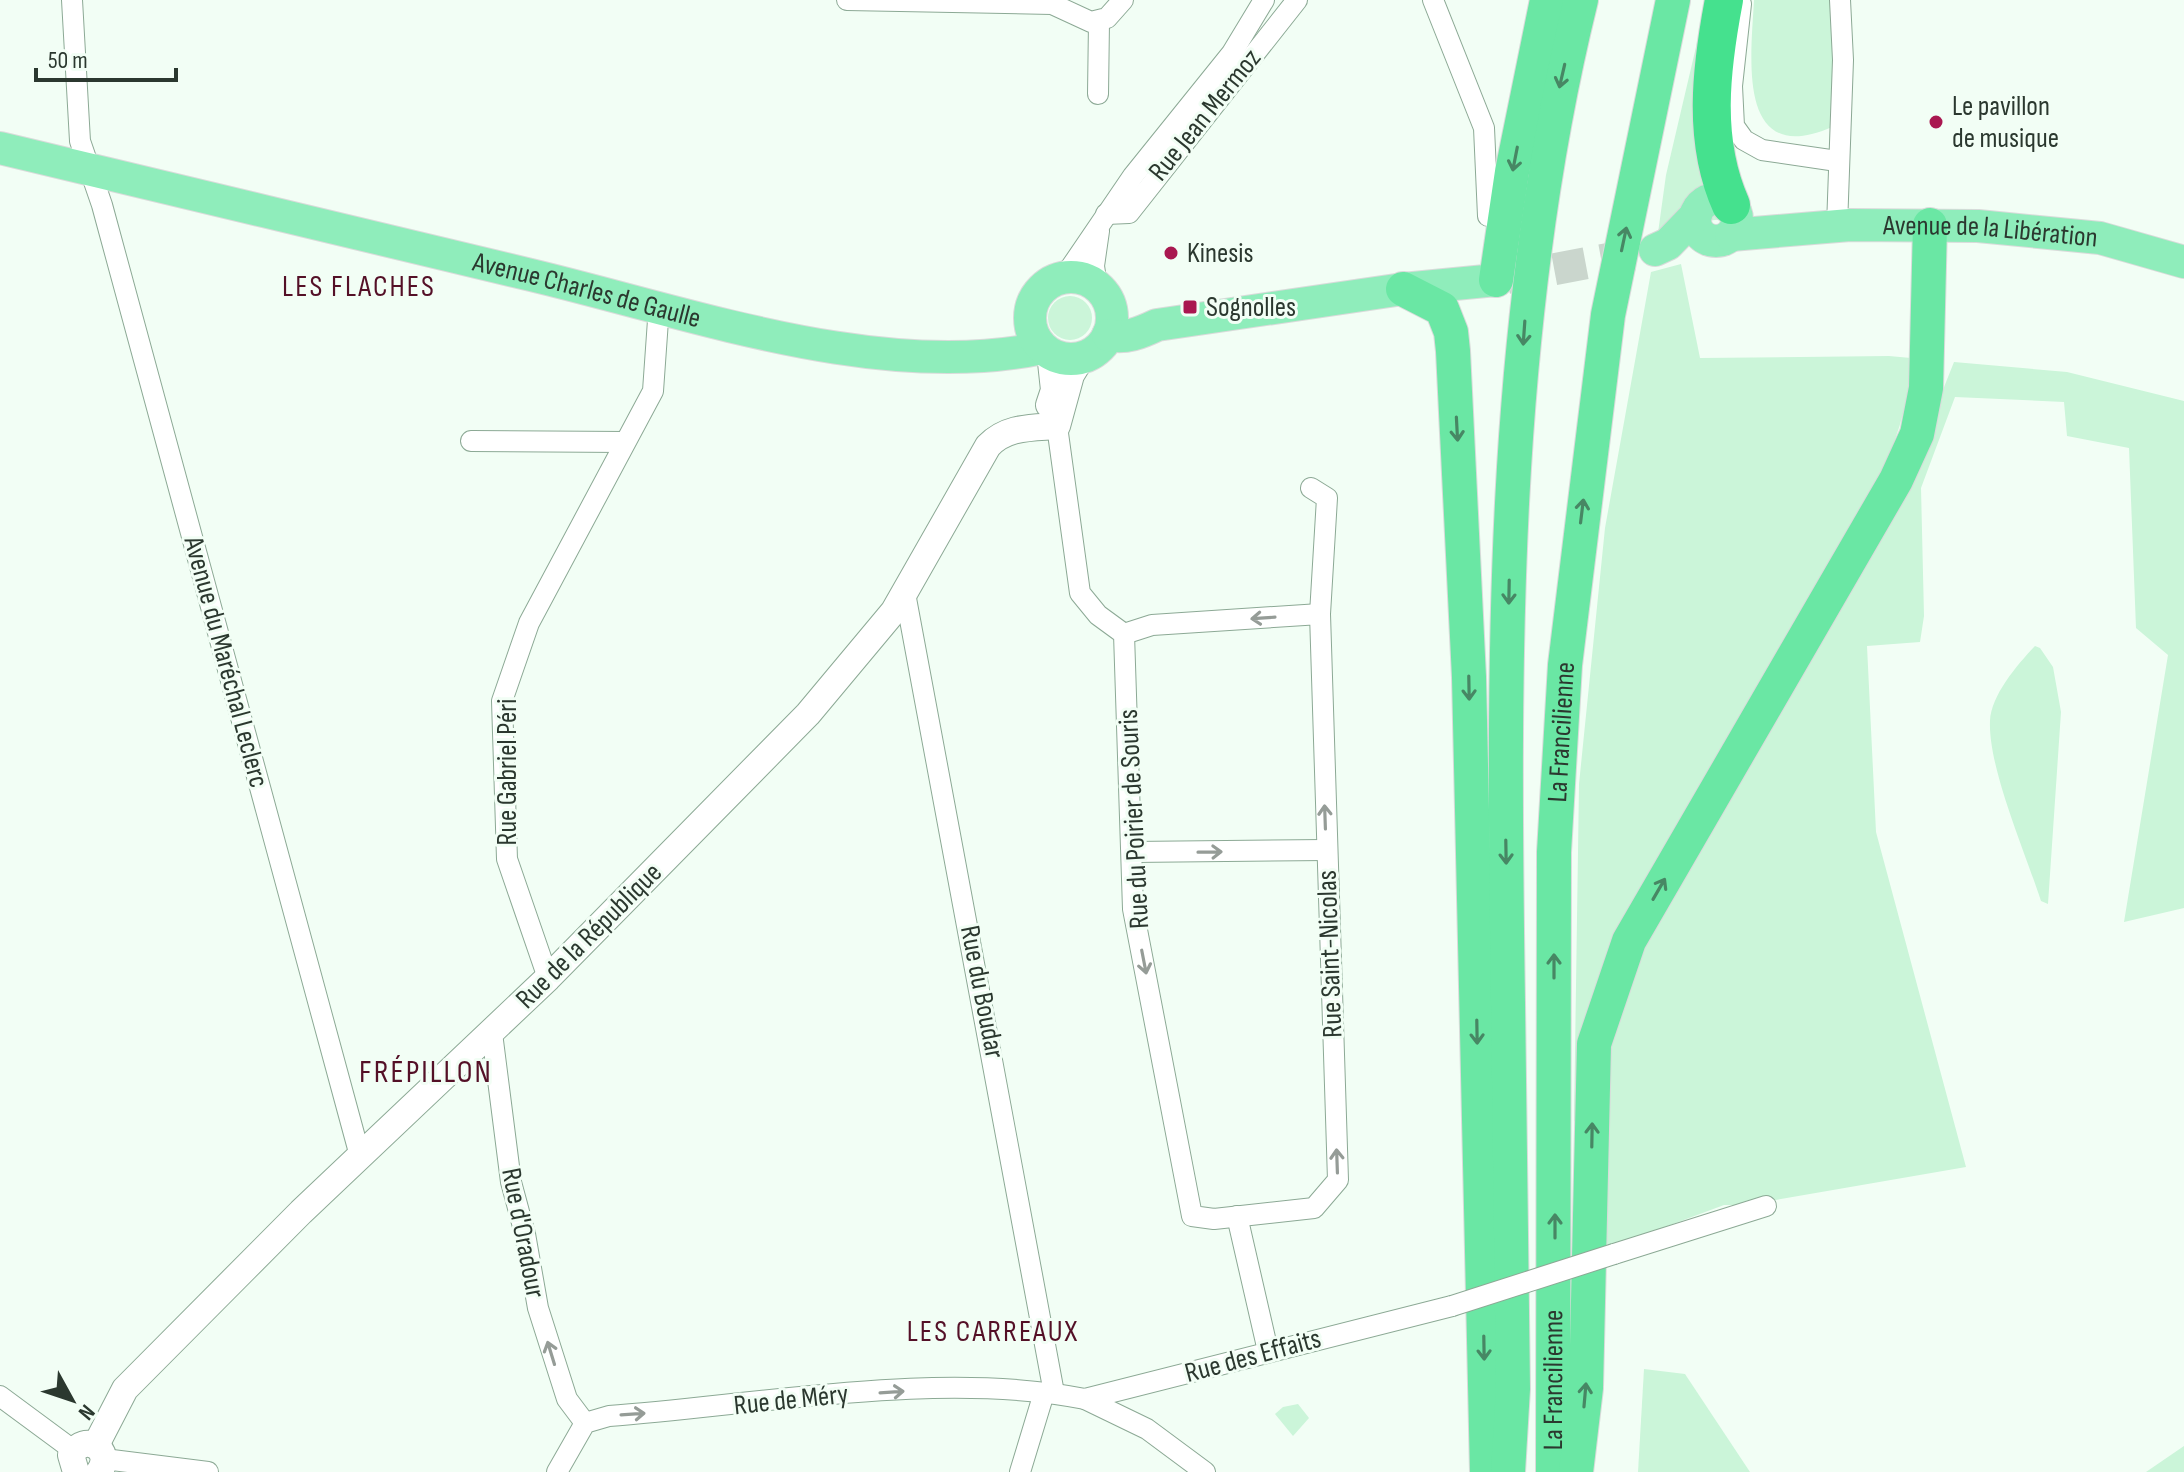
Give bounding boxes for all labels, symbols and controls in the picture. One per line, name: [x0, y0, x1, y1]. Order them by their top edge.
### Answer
scale bar: [36, 32, 176, 82]
street label: Rue Jean Mermoz: [1142, 42, 1268, 188]
text: 50 m: [48, 46, 88, 75]
one-way arrow: [1554, 62, 1569, 88]
place label: Le pavillon de musique: [1952, 90, 2059, 155]
marker: Le pavillon de musique: [1927, 113, 1945, 131]
one-way arrow: [1507, 146, 1522, 171]
street label: Avenue de la Libération: [1882, 209, 2099, 254]
one-way arrow: [1617, 227, 1632, 252]
place label: Kinesis: [1187, 237, 1254, 270]
marker: Kinesis: [1162, 244, 1180, 262]
street label: Avenue Charles de Gaulle: [469, 245, 704, 335]
district label: LES FLACHES: [282, 269, 436, 305]
place label: Sognolles: [1206, 291, 1296, 324]
marker: Sognolles: [1181, 298, 1199, 316]
one-way arrow: [1516, 319, 1531, 346]
one-way arrow: [1450, 415, 1465, 442]
one-way arrow: [1574, 498, 1589, 525]
street label: Avenue du Maréchal Leclerc: [176, 532, 275, 791]
one-way arrow: [1501, 578, 1517, 605]
one-way arrow: [1250, 611, 1277, 626]
street label: La Francilienne: [1540, 661, 1582, 803]
one-way arrow: [1461, 674, 1476, 701]
street label: Rue Gabriel Péri: [491, 698, 524, 846]
street label: Rue du Poirier de Souris: [1112, 708, 1156, 930]
one-way arrow: [1318, 804, 1333, 831]
one-way arrow: [1498, 838, 1513, 865]
one-way arrow: [1196, 844, 1223, 859]
street label: Rue de la République: [509, 856, 669, 1016]
street label: Rue Saint-Nicolas: [1311, 870, 1349, 1038]
one-way arrow: [1651, 878, 1667, 901]
street label: Rue du Boudar: [953, 923, 1011, 1061]
one-way arrow: [1137, 949, 1152, 975]
one-way arrow: [1546, 953, 1562, 980]
one-way arrow: [1469, 1018, 1484, 1045]
district label: FRÉPILLON: [359, 1053, 493, 1092]
one-way arrow: [1584, 1122, 1600, 1149]
one-way arrow: [1330, 1148, 1345, 1174]
street label: Rue d'Oradour: [494, 1165, 552, 1301]
one-way arrow: [1547, 1213, 1563, 1240]
street label: La Francilienne: [1537, 1310, 1570, 1450]
district label: LES CARREAUX: [907, 1314, 1079, 1350]
street label: Rue des Effaits: [1181, 1322, 1325, 1390]
one-way arrow: [1476, 1334, 1492, 1361]
one-way arrow: [543, 1341, 558, 1367]
north arrow: [32, 1360, 112, 1440]
street label: Rue de Méry: [732, 1378, 850, 1422]
one-way arrow: [1578, 1382, 1593, 1408]
one-way arrow: [878, 1384, 905, 1399]
text: N: [72, 1399, 100, 1425]
one-way arrow: [619, 1406, 646, 1421]

